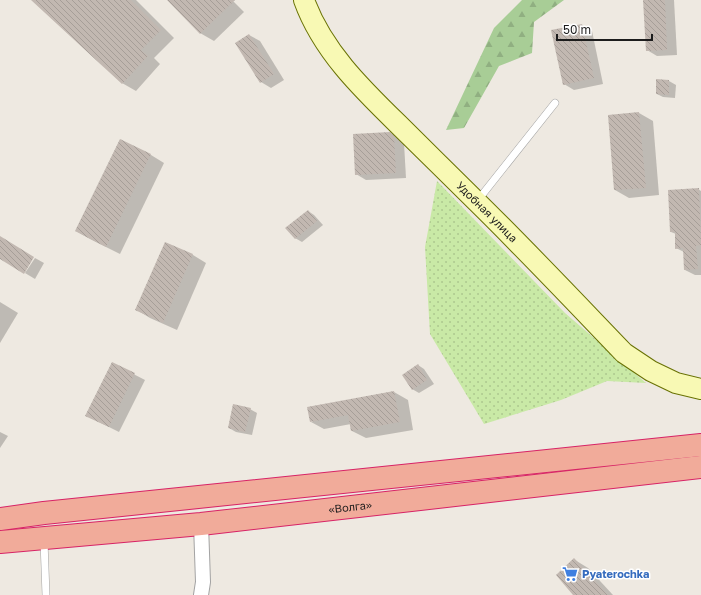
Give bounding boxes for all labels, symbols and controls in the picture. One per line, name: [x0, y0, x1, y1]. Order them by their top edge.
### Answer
scale bar: [557, 16, 652, 42]
text: 50 m: [563, 22, 591, 37]
street label: Удобная улица: [454, 178, 520, 245]
street label: «Волга»: [328, 498, 373, 515]
supermarket icon: Pyaterochka: [561, 565, 579, 583]
place label: Pyaterochka: [582, 567, 649, 580]

